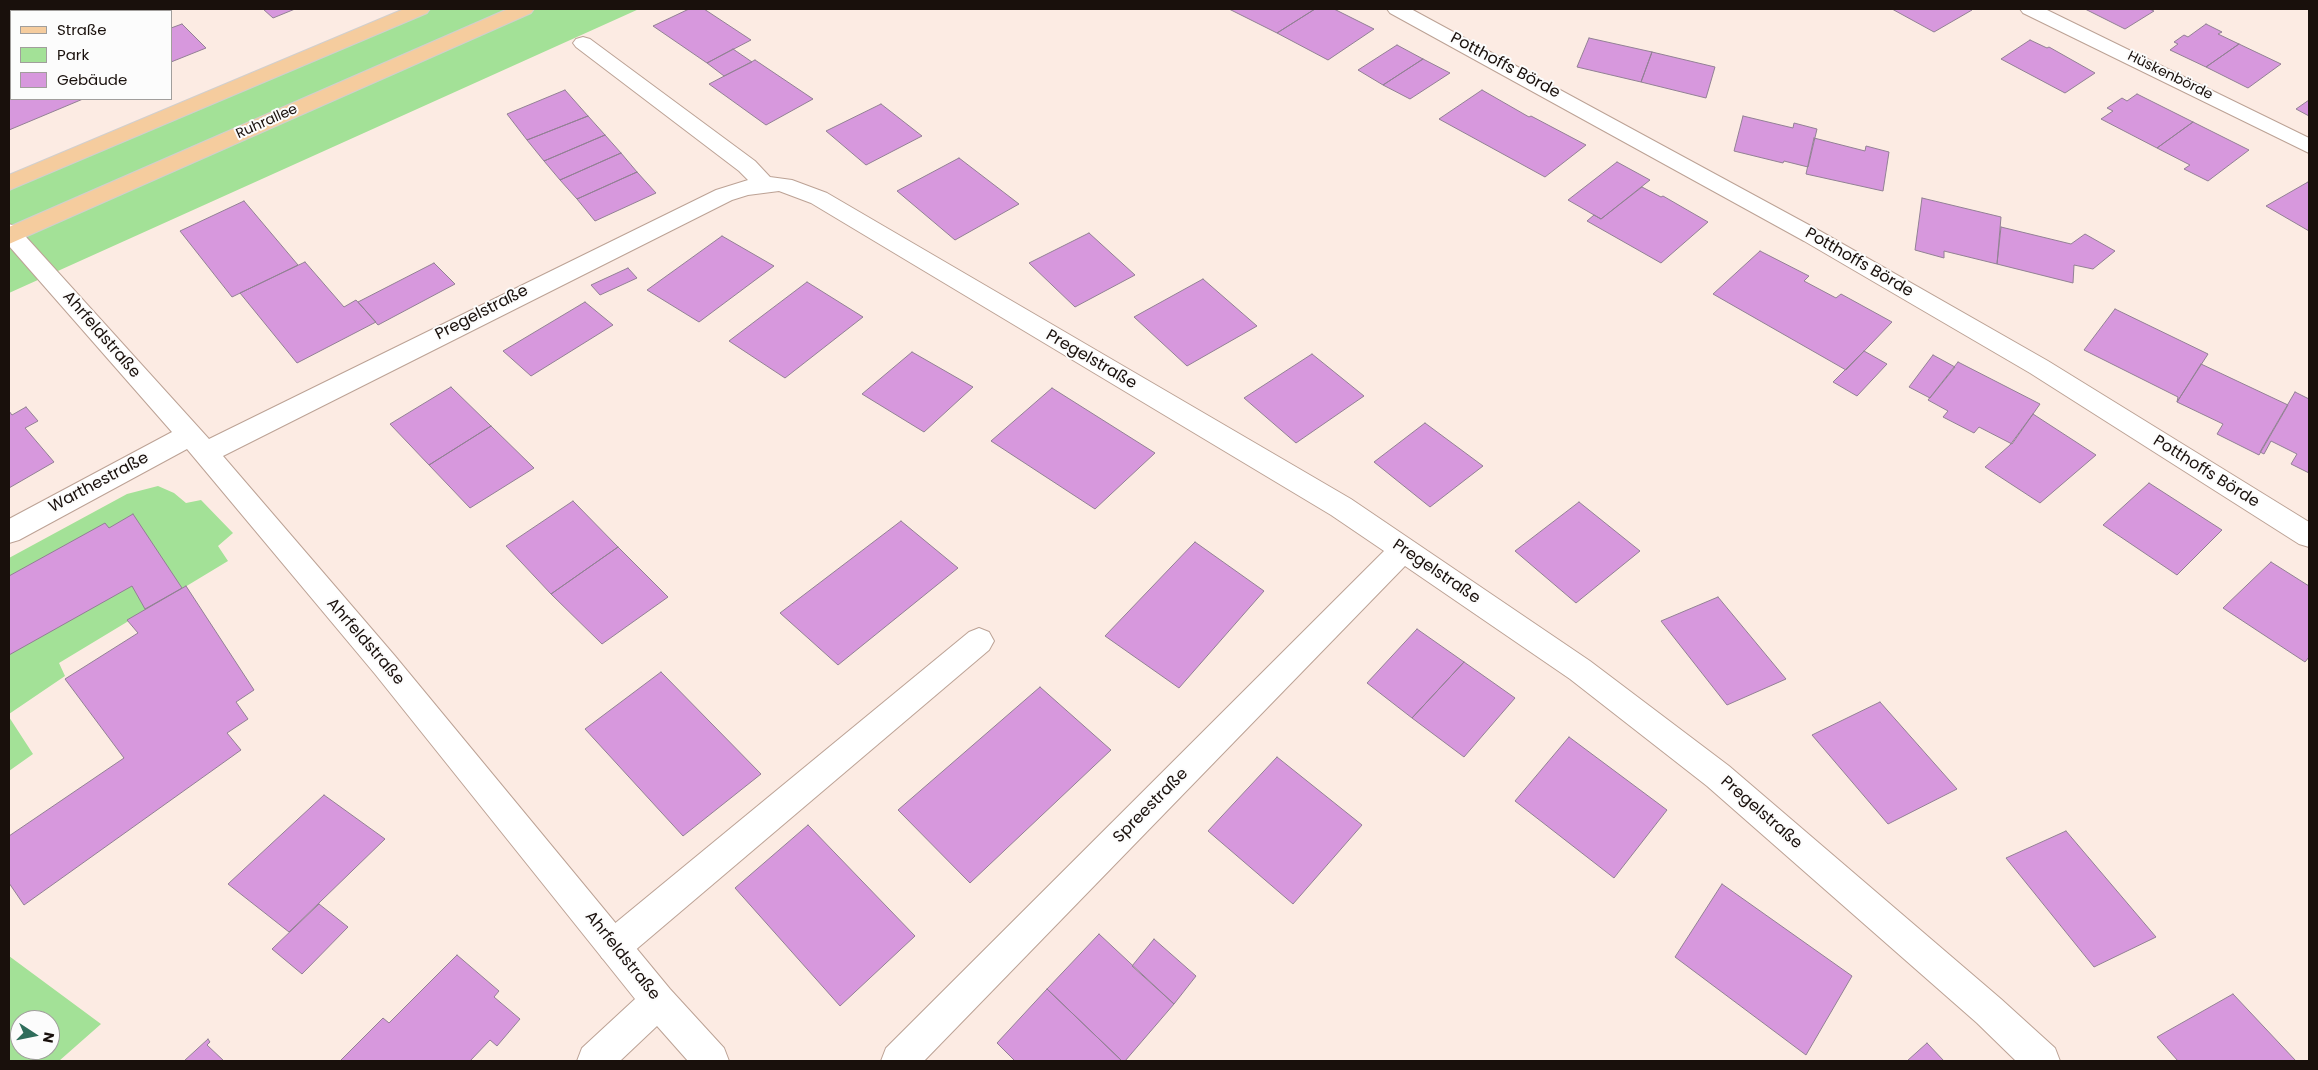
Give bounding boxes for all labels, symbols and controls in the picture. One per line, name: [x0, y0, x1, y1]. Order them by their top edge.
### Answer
legend: [10, 10, 172, 100]
text: Straße: [57, 19, 107, 40]
street label: Potthoffs Börde: [1447, 29, 1563, 103]
text: Park: [57, 44, 89, 65]
street label: Hüskenbörde: [2125, 48, 2215, 104]
text: Gebäude: [57, 69, 127, 90]
street label: Ruhrallee: [234, 101, 300, 143]
street label: Potthoffs Börde: [1802, 224, 1916, 302]
street label: Pregelstraße: [432, 281, 532, 345]
street label: Ahrfeldstraße: [58, 288, 144, 382]
street label: Pregelstraße: [1042, 326, 1140, 394]
street label: Potthoffs Börde: [2149, 432, 2263, 512]
street label: Warthestraße: [46, 449, 152, 517]
street label: Pregelstraße: [1389, 536, 1483, 608]
street label: Ahrfeldstraße: [322, 595, 408, 689]
street label: Spreestraße: [1110, 765, 1192, 847]
street label: Pregelstraße: [1716, 772, 1806, 854]
street label: Ahrfeldstraße: [580, 908, 664, 1004]
north arrow: [10, 1010, 60, 1060]
text: N: [38, 1031, 60, 1045]

